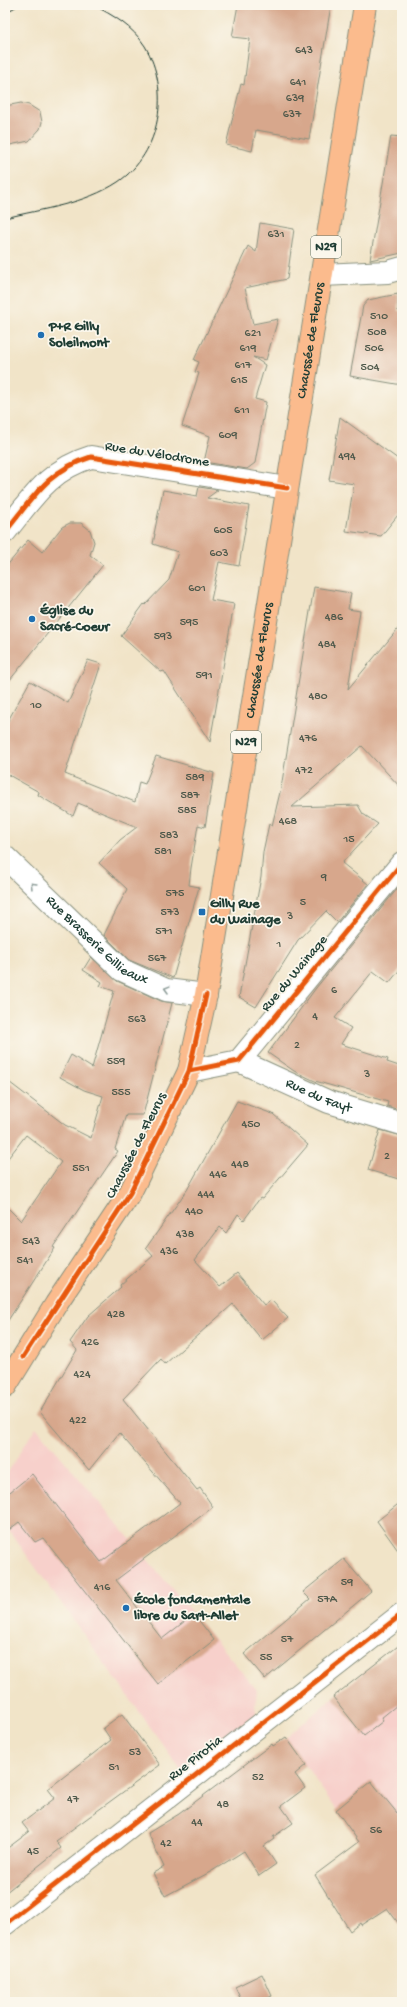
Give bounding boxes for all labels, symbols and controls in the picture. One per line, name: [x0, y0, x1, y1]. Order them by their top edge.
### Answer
house number: 643: [295, 44, 313, 58]
house number: 641: [290, 76, 306, 90]
house number: 639: [286, 92, 304, 106]
house number: 637: [283, 108, 302, 122]
house number: 631: [267, 228, 285, 242]
road number: N29: [311, 236, 341, 258]
street label: Chaussée de Fleurus: [293, 281, 329, 400]
house number: 510: [370, 310, 388, 324]
place label: P+R Gilly Soleilmont: [48, 319, 110, 352]
house number: 508: [367, 326, 387, 340]
house number: 621: [245, 327, 262, 341]
marker: P+R Gilly Soleilmont: [36, 330, 46, 340]
house number: 619: [240, 342, 256, 356]
house number: 506: [364, 342, 385, 356]
house number: 617: [234, 359, 252, 373]
house number: 504: [361, 361, 380, 375]
house number: 615: [230, 374, 248, 388]
house number: 611: [234, 404, 250, 418]
house number: 609: [219, 429, 237, 443]
street label: Rue du Vélodrome: [104, 438, 211, 472]
house number: 494: [338, 450, 356, 464]
house number: 605: [213, 524, 233, 538]
house number: 603: [209, 547, 229, 561]
house number: 601: [188, 582, 206, 596]
street label: Chaussée de Fleurus: [242, 600, 278, 720]
place label: Église du Sacré-Coeur: [40, 603, 111, 636]
house number: 486: [325, 611, 344, 625]
marker: Église du Sacré-Coeur: [27, 614, 37, 624]
house number: 595: [180, 616, 198, 630]
house number: 593: [154, 630, 172, 644]
house number: 484: [318, 638, 336, 652]
house number: 591: [195, 669, 213, 683]
house number: 480: [308, 690, 328, 704]
house number: 10: [29, 699, 42, 713]
road number: N29: [231, 731, 261, 753]
house number: 476: [299, 732, 318, 746]
house number: 472: [295, 764, 313, 778]
house number: 589: [186, 771, 204, 785]
house number: 587: [180, 789, 200, 803]
house number: 585: [177, 804, 197, 818]
house number: 468: [279, 815, 298, 829]
house number: 583: [159, 829, 179, 843]
house number: 15: [342, 833, 355, 847]
house number: 581: [154, 845, 172, 859]
house number: 9: [320, 871, 327, 885]
one-way arrow: [31, 882, 38, 890]
house number: 575: [166, 887, 184, 901]
street label: Rue Brasserie Gillieaux: [42, 892, 151, 989]
place label: Gilly Rue du Wainage: [210, 896, 281, 929]
house number: 5: [300, 896, 306, 910]
house number: 573: [161, 906, 179, 920]
marker: Gilly Rue du Wainage: [197, 907, 207, 917]
house number: 3: [286, 910, 293, 924]
house number: 571: [155, 925, 173, 939]
street label: Rue du Wainage: [258, 932, 332, 1016]
house number: 1: [276, 938, 282, 952]
house number: 567: [148, 952, 167, 966]
house number: 6: [331, 984, 338, 998]
one-way arrow: [164, 985, 171, 994]
house number: 4: [312, 1010, 318, 1024]
house number: 563: [128, 1013, 146, 1027]
house number: 2: [294, 1039, 300, 1053]
house number: 559: [107, 1055, 125, 1069]
house number: 3: [363, 1068, 370, 1082]
street label: Rue du Fayt: [283, 1075, 355, 1117]
house number: 555: [112, 1086, 130, 1100]
street label: Chaussée de Fleurus: [103, 1089, 172, 1202]
house number: 450: [242, 1118, 261, 1132]
house number: 2: [384, 1150, 390, 1164]
house number: 448: [231, 1158, 249, 1172]
house number: 551: [72, 1162, 90, 1176]
house number: 446: [209, 1168, 228, 1182]
house number: 444: [197, 1188, 215, 1202]
house number: 440: [185, 1205, 203, 1219]
house number: 438: [176, 1228, 195, 1242]
house number: 543: [22, 1235, 40, 1249]
house number: 436: [160, 1245, 179, 1259]
house number: 541: [17, 1254, 34, 1268]
house number: 428: [107, 1308, 125, 1322]
house number: 426: [81, 1336, 100, 1350]
house number: 424: [73, 1368, 91, 1382]
house number: 422: [69, 1414, 87, 1428]
house number: 59: [341, 1576, 353, 1590]
house number: 416: [94, 1581, 111, 1595]
place label: École fondamentale libre du Sart-Allet: [133, 1592, 251, 1625]
house number: 57A: [317, 1593, 338, 1607]
marker: École fondamentale libre du Sart-Allet: [121, 1603, 131, 1613]
house number: 57: [281, 1633, 294, 1647]
house number: 55: [260, 1651, 272, 1665]
street label: Rue Pirotia: [166, 1732, 227, 1785]
house number: 53: [129, 1746, 141, 1760]
house number: 51: [108, 1761, 120, 1775]
house number: 52: [252, 1771, 264, 1785]
house number: 47: [67, 1793, 80, 1807]
house number: 48: [217, 1798, 230, 1812]
house number: 44: [191, 1816, 203, 1830]
house number: 56: [370, 1824, 383, 1838]
house number: 42: [160, 1837, 172, 1851]
house number: 45: [27, 1845, 39, 1859]

